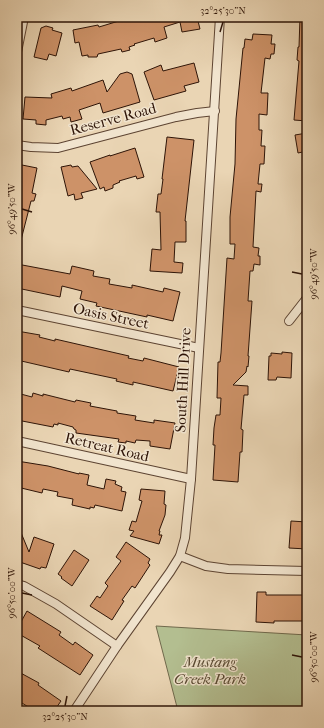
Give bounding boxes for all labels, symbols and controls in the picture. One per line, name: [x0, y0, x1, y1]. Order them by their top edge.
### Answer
text: 32°25'30"N: [200, 5, 246, 17]
street label: Reserve Road: [68, 99, 159, 139]
text: 96°49'50"W: [6, 182, 18, 235]
text: 96°49'50"W: [308, 247, 320, 300]
street label: Oasis Street: [71, 299, 151, 333]
street label: South Hill Drive: [171, 326, 195, 433]
street label: Retreat Road: [63, 429, 152, 466]
text: 96°50'00"W: [6, 566, 18, 619]
text: 96°50'00"W: [308, 630, 320, 683]
park label: Mustang Creek Park: [174, 653, 246, 688]
text: 32°25'30"N: [42, 711, 88, 723]

